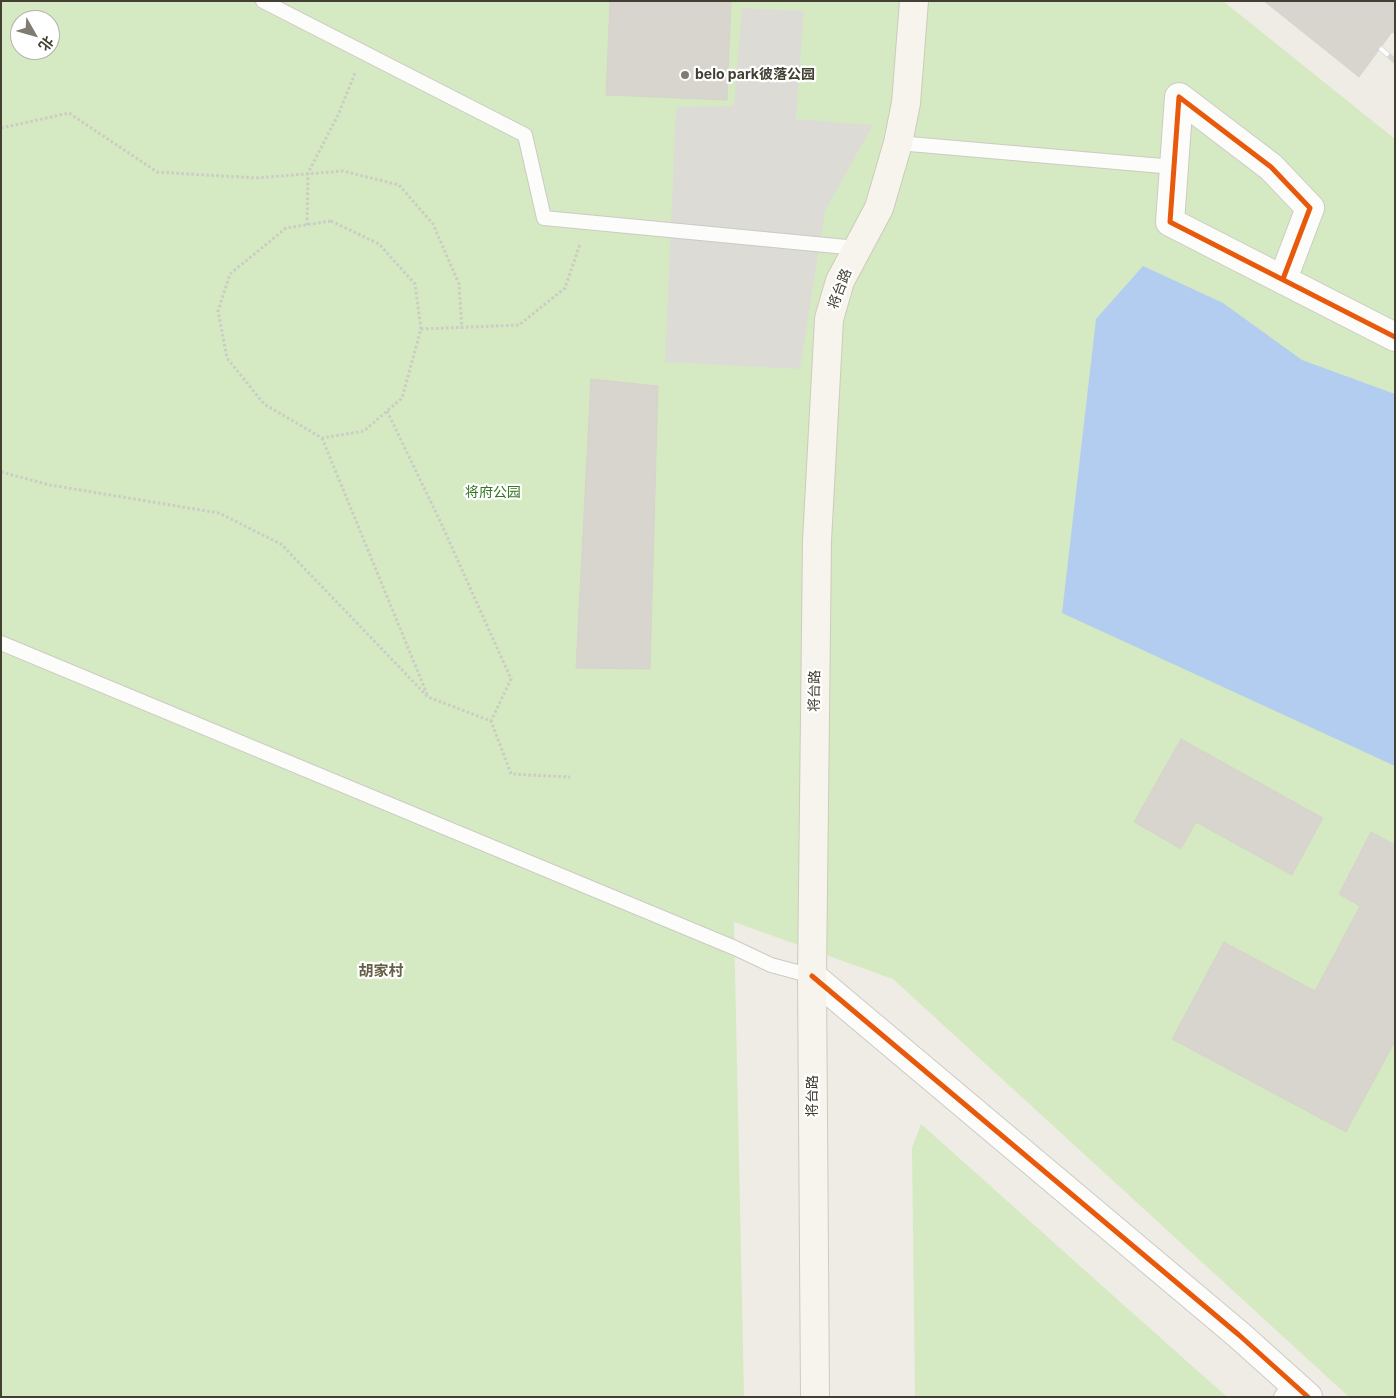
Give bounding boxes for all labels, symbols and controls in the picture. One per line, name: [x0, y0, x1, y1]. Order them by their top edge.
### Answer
north arrow: [10, 10, 60, 60]
text: 北: [35, 33, 57, 55]
place label: belo park彼落公园: [695, 67, 815, 83]
marker: belo park彼落公园: [679, 69, 691, 81]
street label: 将台路: [825, 266, 855, 312]
park label: 将府公园: [465, 485, 521, 501]
street label: 将台路: [806, 670, 824, 712]
district label: 胡家村: [359, 962, 403, 980]
street label: 将台路: [805, 1075, 821, 1117]

